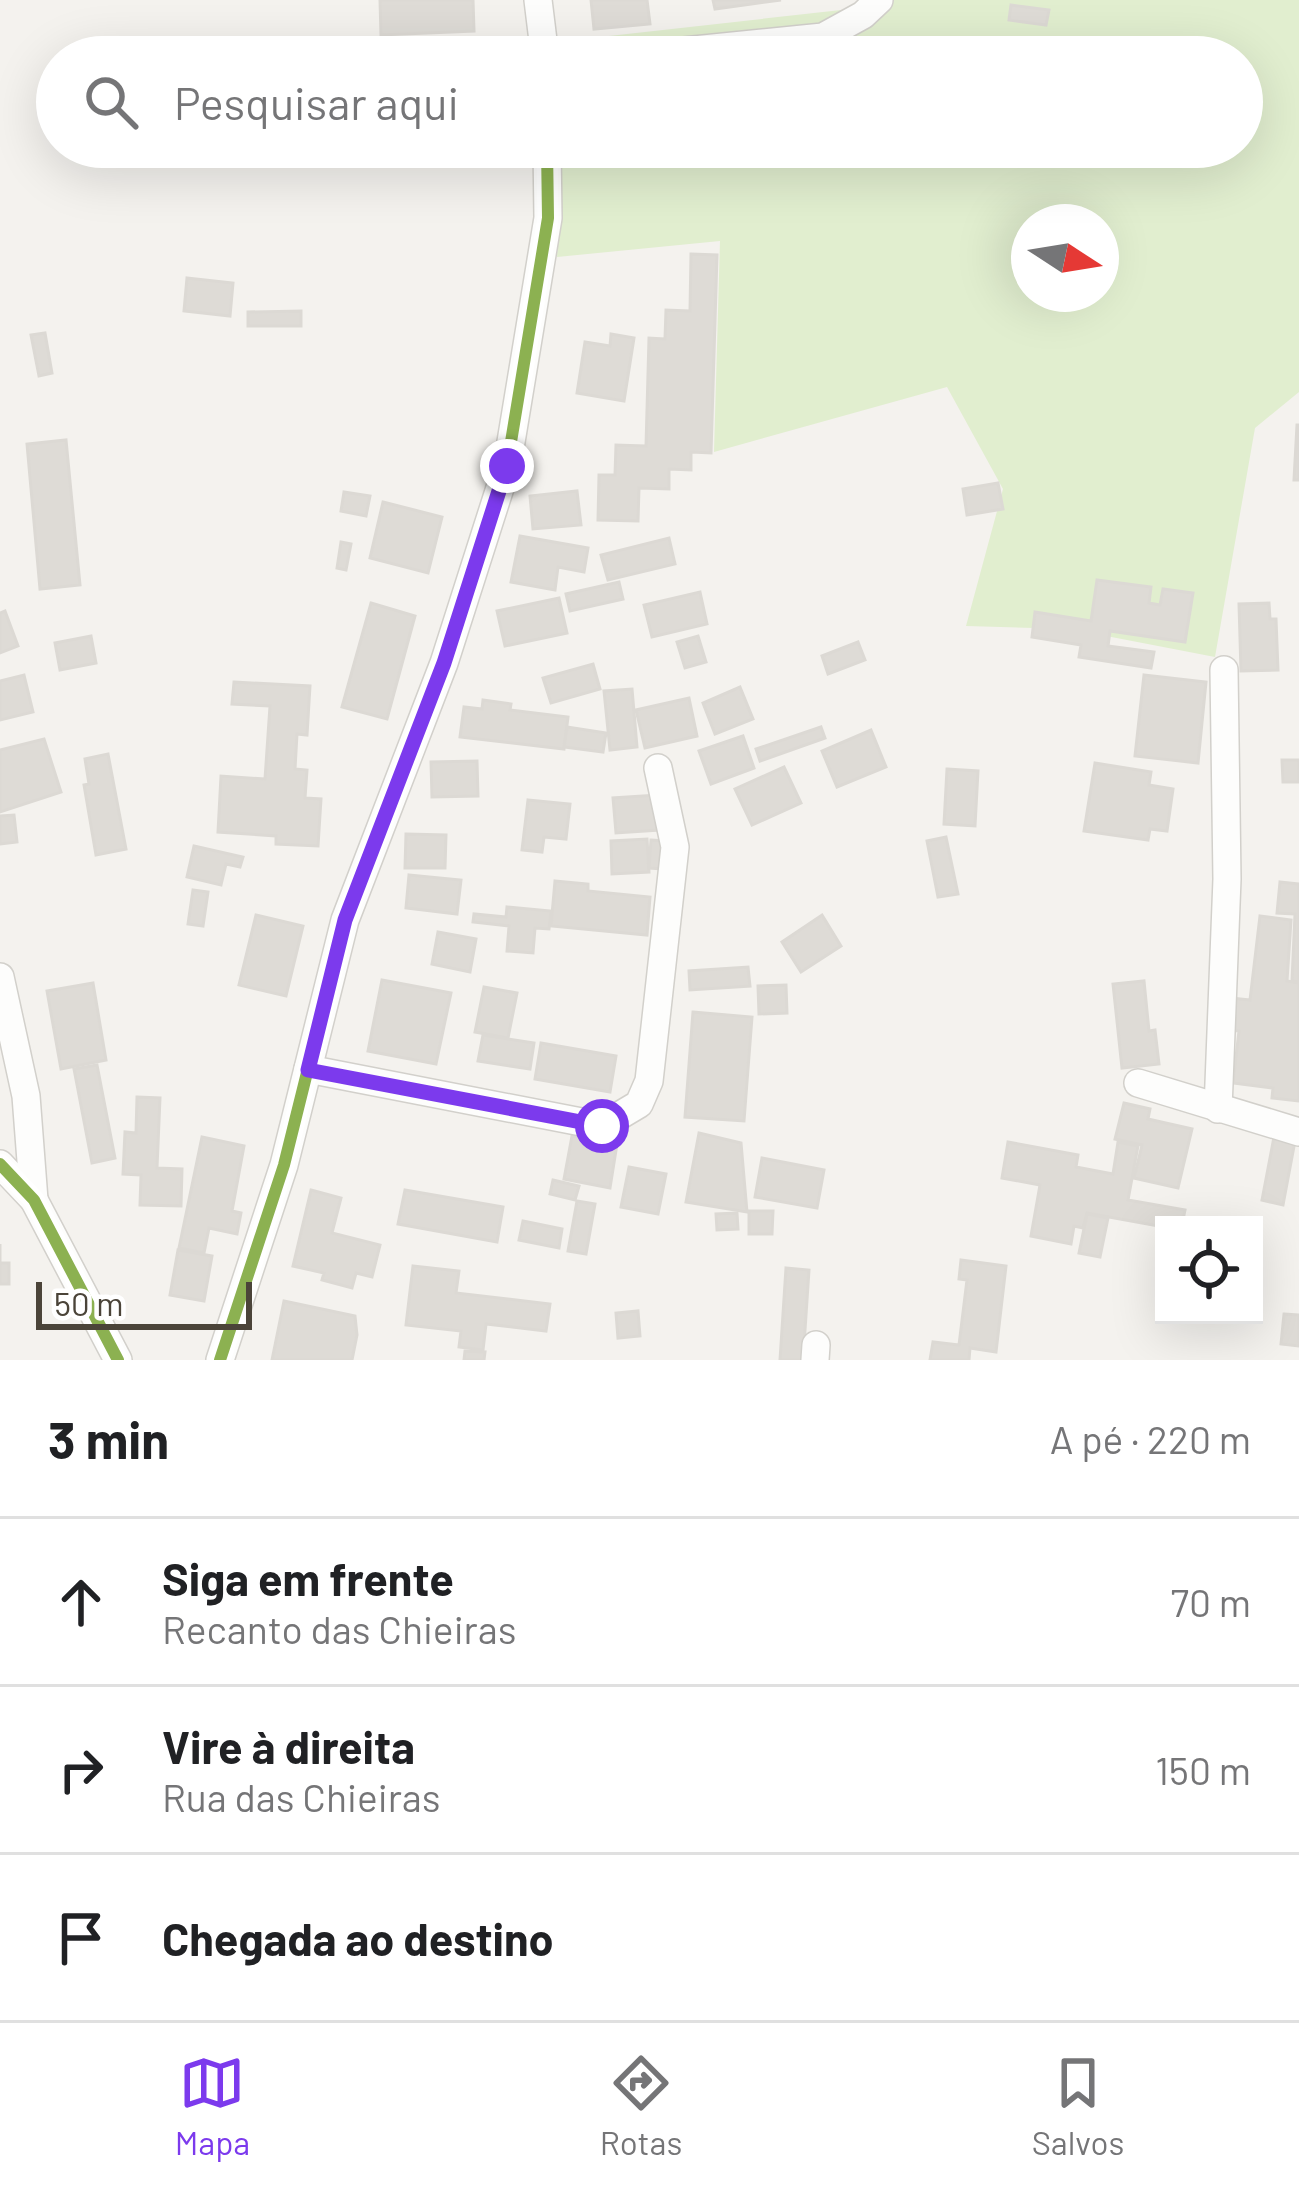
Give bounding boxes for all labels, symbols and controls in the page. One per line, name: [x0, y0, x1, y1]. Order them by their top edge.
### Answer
search box: [36, 36, 1263, 168]
icon: search: [78, 69, 144, 135]
text: Pesquisar aqui: [174, 75, 459, 129]
north arrow: [1011, 204, 1119, 312]
route end: [480, 439, 534, 493]
route start: [575, 1099, 629, 1153]
map controls: [1155, 1216, 1263, 1324]
button: locate: [1155, 1216, 1263, 1324]
scale bar: [36, 1276, 252, 1329]
text: 50 m: [54, 1283, 124, 1323]
text: 3 min: [48, 1408, 169, 1469]
text: A pé · 220 m: [1050, 1415, 1251, 1462]
text: Siga em frente: [162, 1551, 454, 1605]
icon: ahead: [48, 1569, 114, 1635]
text: 70 m: [1170, 1578, 1251, 1625]
text: Recanto das Chieiras: [162, 1605, 516, 1652]
text: Vire à direita: [162, 1719, 415, 1773]
icon: right: [48, 1737, 114, 1803]
text: 150 m: [1155, 1746, 1251, 1793]
text: Rua das Chieiras: [162, 1773, 440, 1820]
icon: arrive: [48, 1905, 114, 1971]
text: Chegada ao destino: [162, 1911, 554, 1965]
tab: Mapa: [175, 2050, 250, 2162]
tab: Rotas: [600, 2050, 682, 2162]
tab: Salvos: [1032, 2050, 1124, 2162]

